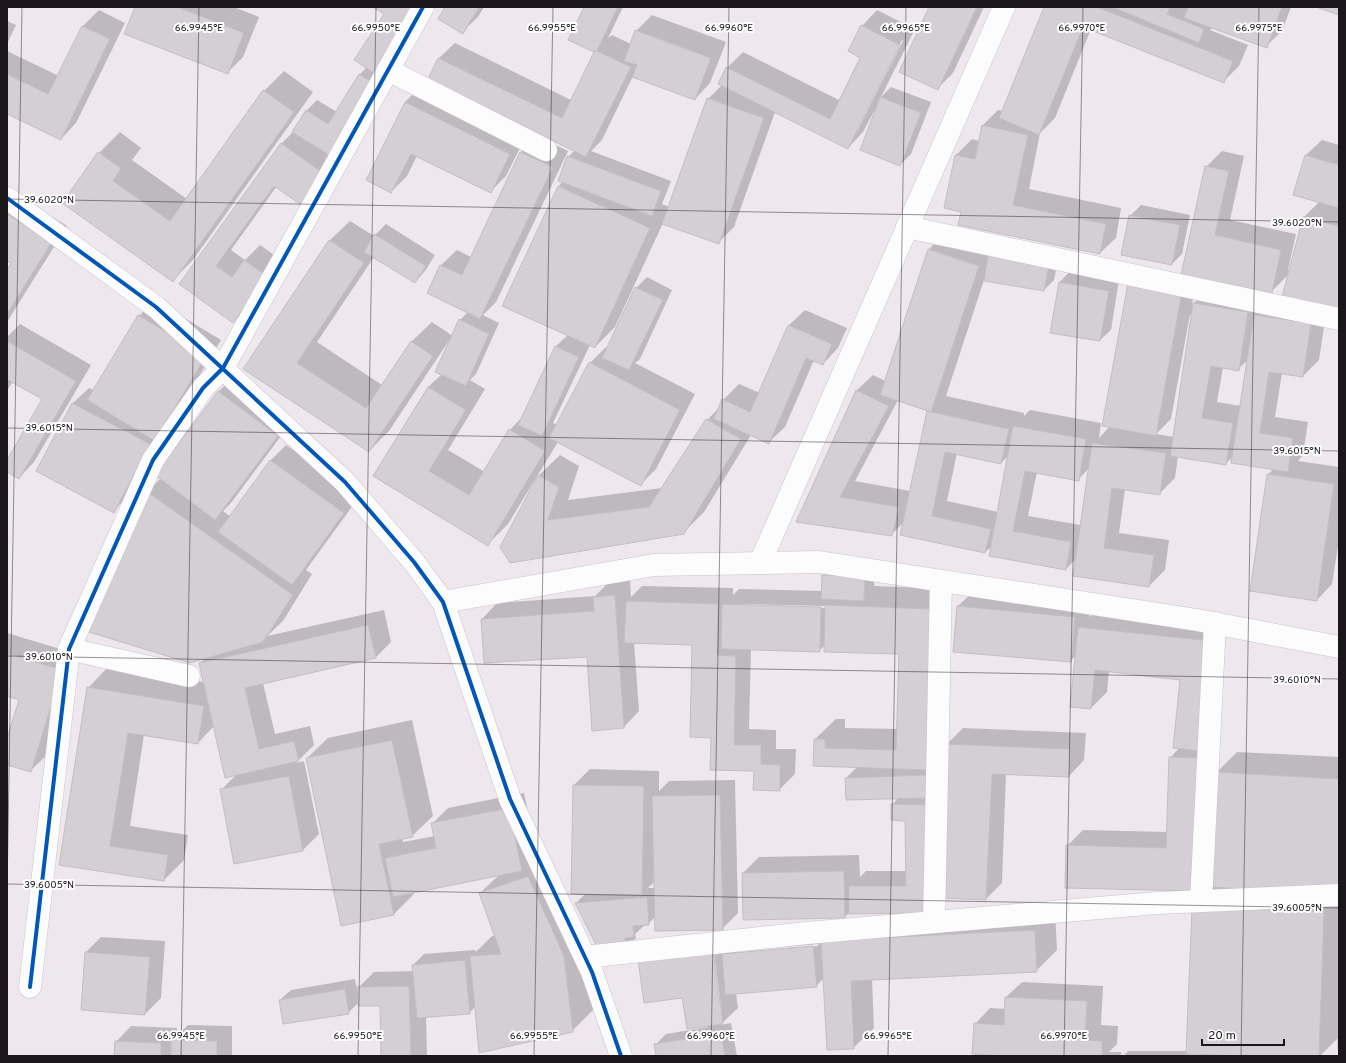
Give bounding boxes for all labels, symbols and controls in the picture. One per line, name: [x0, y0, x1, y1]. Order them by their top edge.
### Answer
text: 66.9945°E: [175, 22, 223, 35]
text: 66.9950°E: [352, 22, 400, 35]
text: 66.9955°E: [528, 22, 576, 35]
text: 66.9960°E: [705, 22, 753, 35]
text: 66.9965°E: [882, 22, 930, 35]
text: 66.9970°E: [1058, 22, 1106, 35]
text: 66.9975°E: [1235, 22, 1283, 35]
text: 39.6020°N: [24, 194, 74, 207]
text: 39.6020°N: [1272, 217, 1322, 230]
text: 39.6015°N: [25, 422, 73, 435]
text: 39.6015°N: [1273, 445, 1321, 458]
text: 39.6010°N: [25, 651, 73, 664]
text: 39.6010°N: [1273, 674, 1321, 687]
text: 39.6005°N: [24, 879, 74, 892]
text: 39.6005°N: [1272, 902, 1322, 915]
scale bar: [1202, 1021, 1284, 1047]
text: 20 m: [1208, 1028, 1236, 1044]
text: 66.9945°E: [157, 1030, 205, 1043]
text: 66.9950°E: [334, 1030, 382, 1043]
text: 66.9955°E: [510, 1030, 558, 1043]
text: 66.9960°E: [687, 1030, 735, 1043]
text: 66.9965°E: [864, 1030, 912, 1043]
text: 66.9970°E: [1040, 1030, 1088, 1043]

